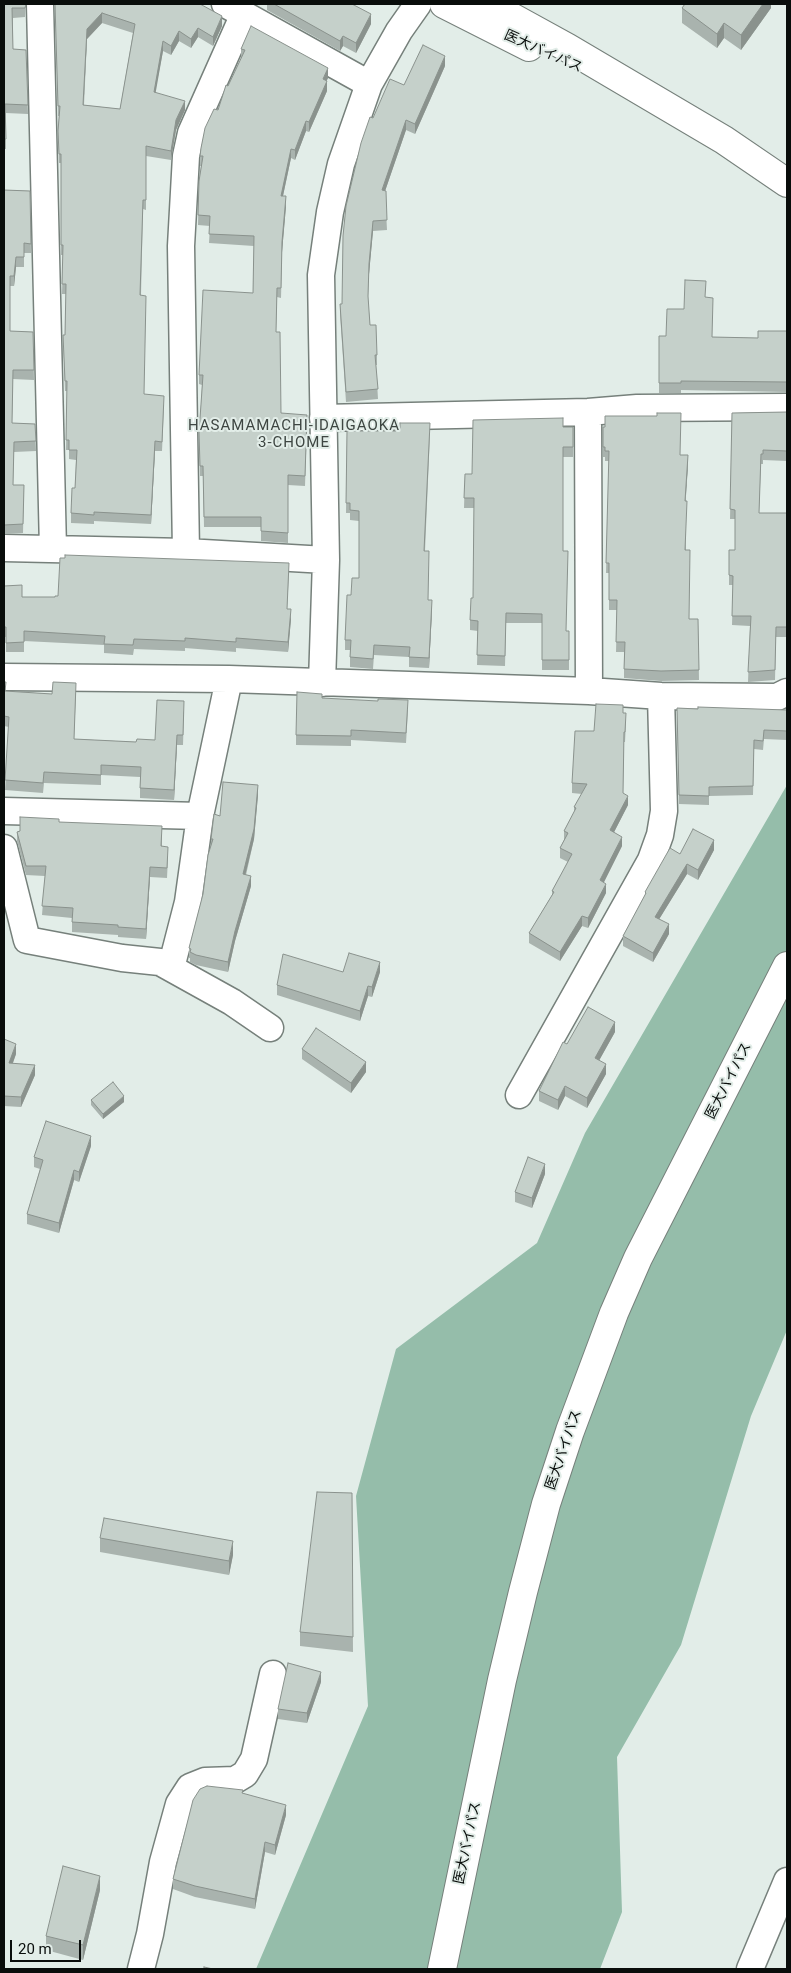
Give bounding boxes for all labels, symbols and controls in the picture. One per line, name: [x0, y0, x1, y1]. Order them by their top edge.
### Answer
street label: 医大バイパス: [501, 27, 585, 77]
district label: HASAMAMACHI-IDAIGAOKA 3-CHOME: [185, 417, 403, 452]
street label: 医大バイパス: [702, 1040, 756, 1122]
street label: 医大バイパス: [542, 1408, 586, 1492]
street label: 医大バイパス: [451, 1800, 485, 1886]
scale bar: [12, 1930, 84, 1962]
text: 20 m: [18, 1940, 52, 1958]

